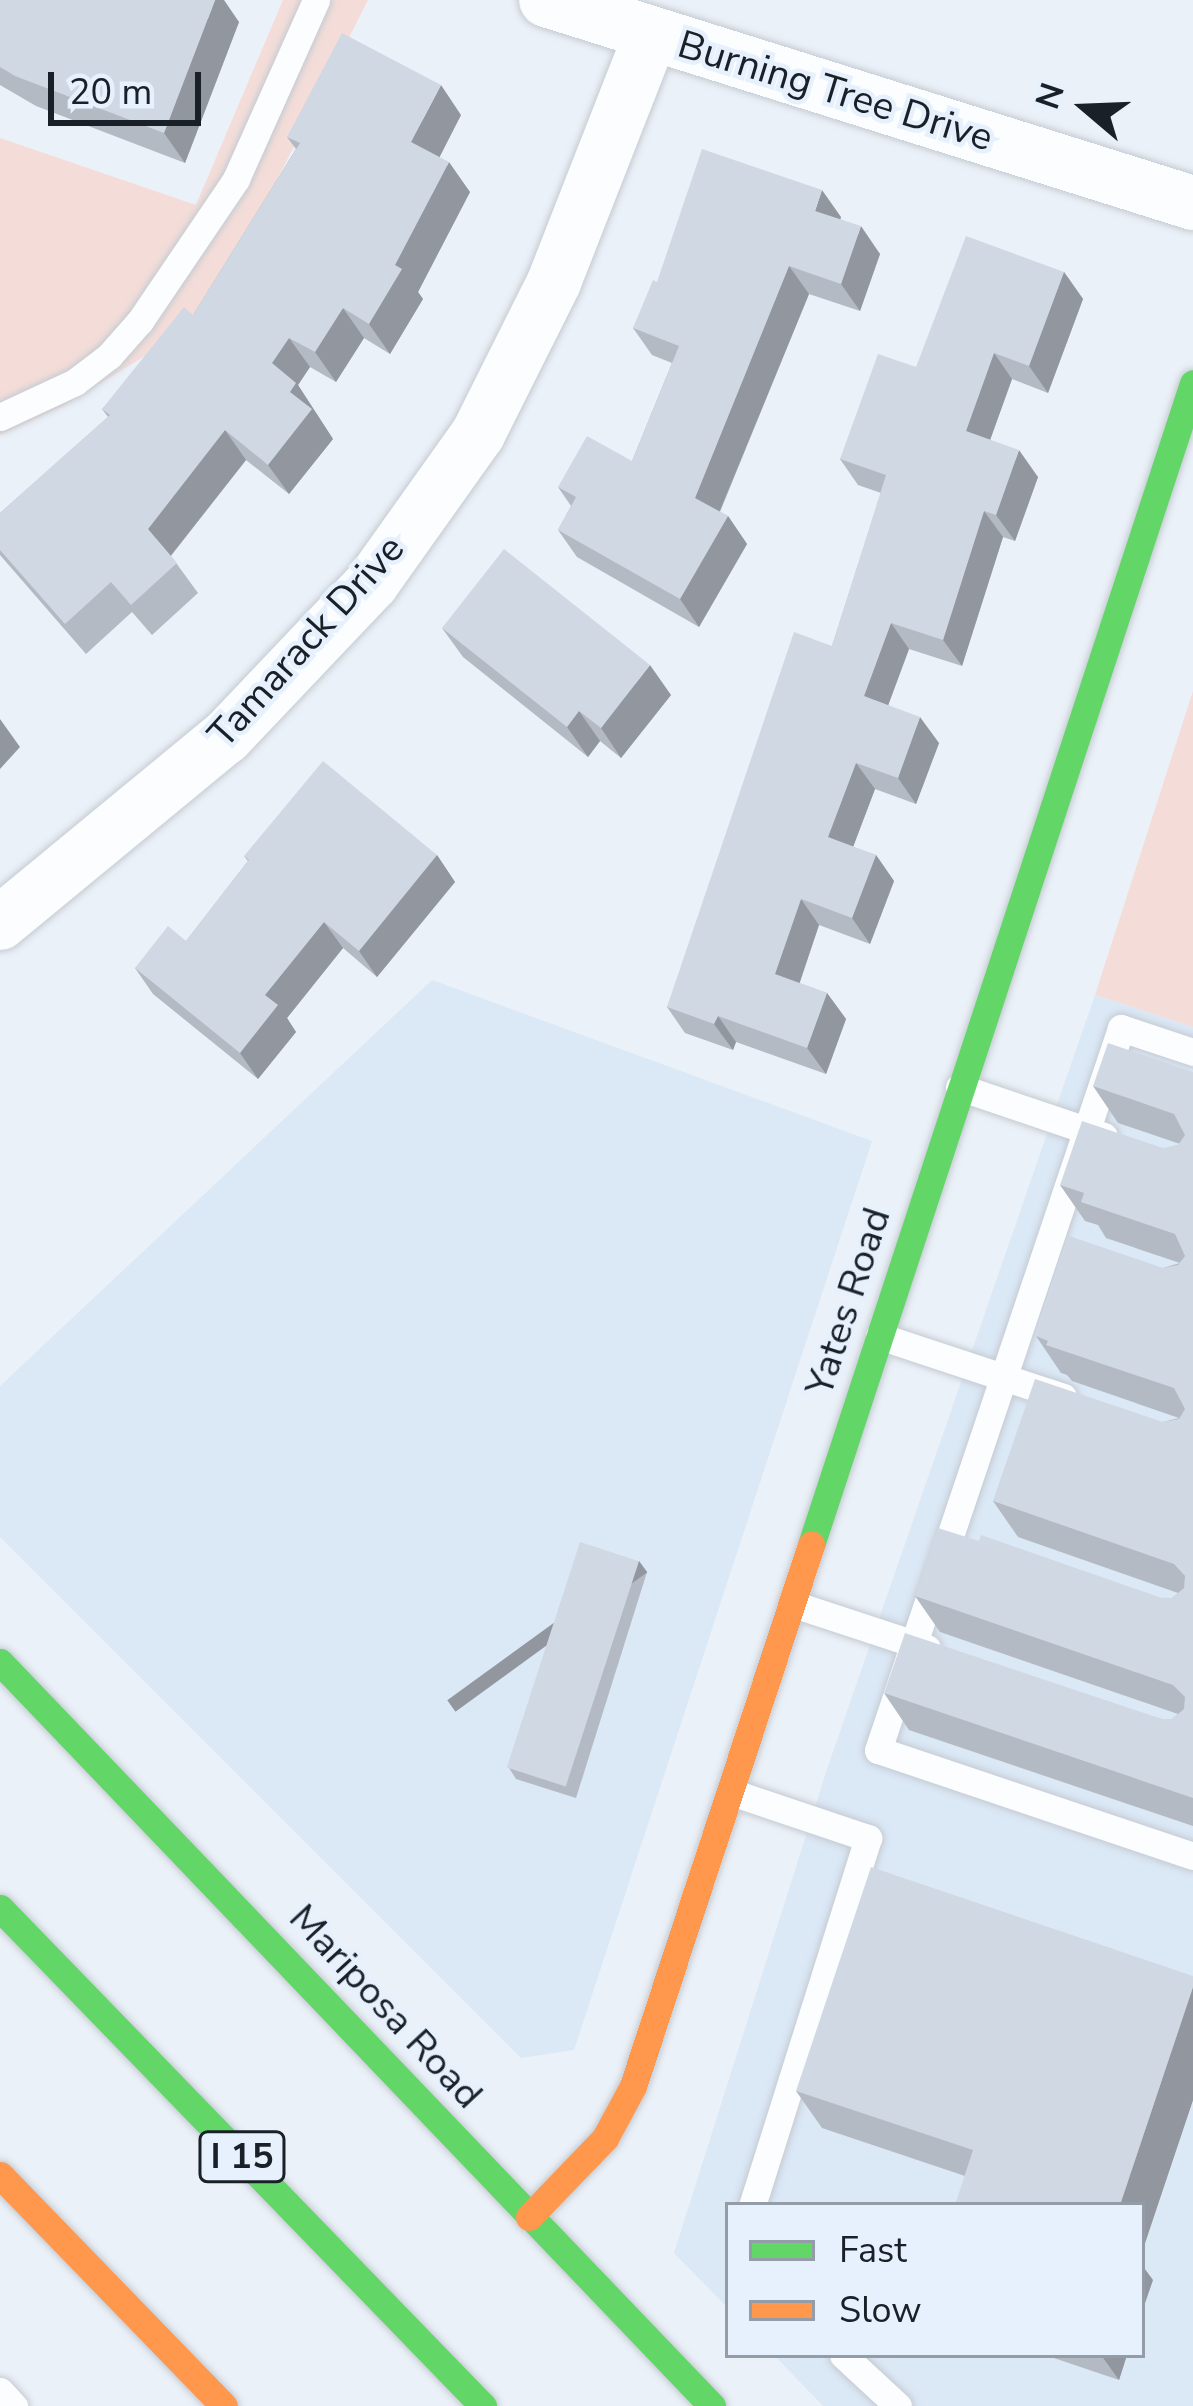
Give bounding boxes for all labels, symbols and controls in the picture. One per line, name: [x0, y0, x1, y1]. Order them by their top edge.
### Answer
street label: Burning Tree Drive: [672, 22, 998, 162]
scale bar: [54, 48, 207, 122]
north arrow: [1025, 48, 1145, 168]
text: 20 m: [69, 68, 152, 117]
text: N: [1025, 77, 1076, 115]
street label: Tamarack Drive: [199, 526, 415, 758]
street label: Yates Road: [797, 1202, 901, 1402]
street label: Mariposa Road: [279, 1895, 491, 2119]
road number: I 15: [197, 2127, 287, 2187]
legend: [725, 2202, 1145, 2358]
text: Fast: [839, 2226, 907, 2275]
text: Slow: [839, 2286, 922, 2335]

